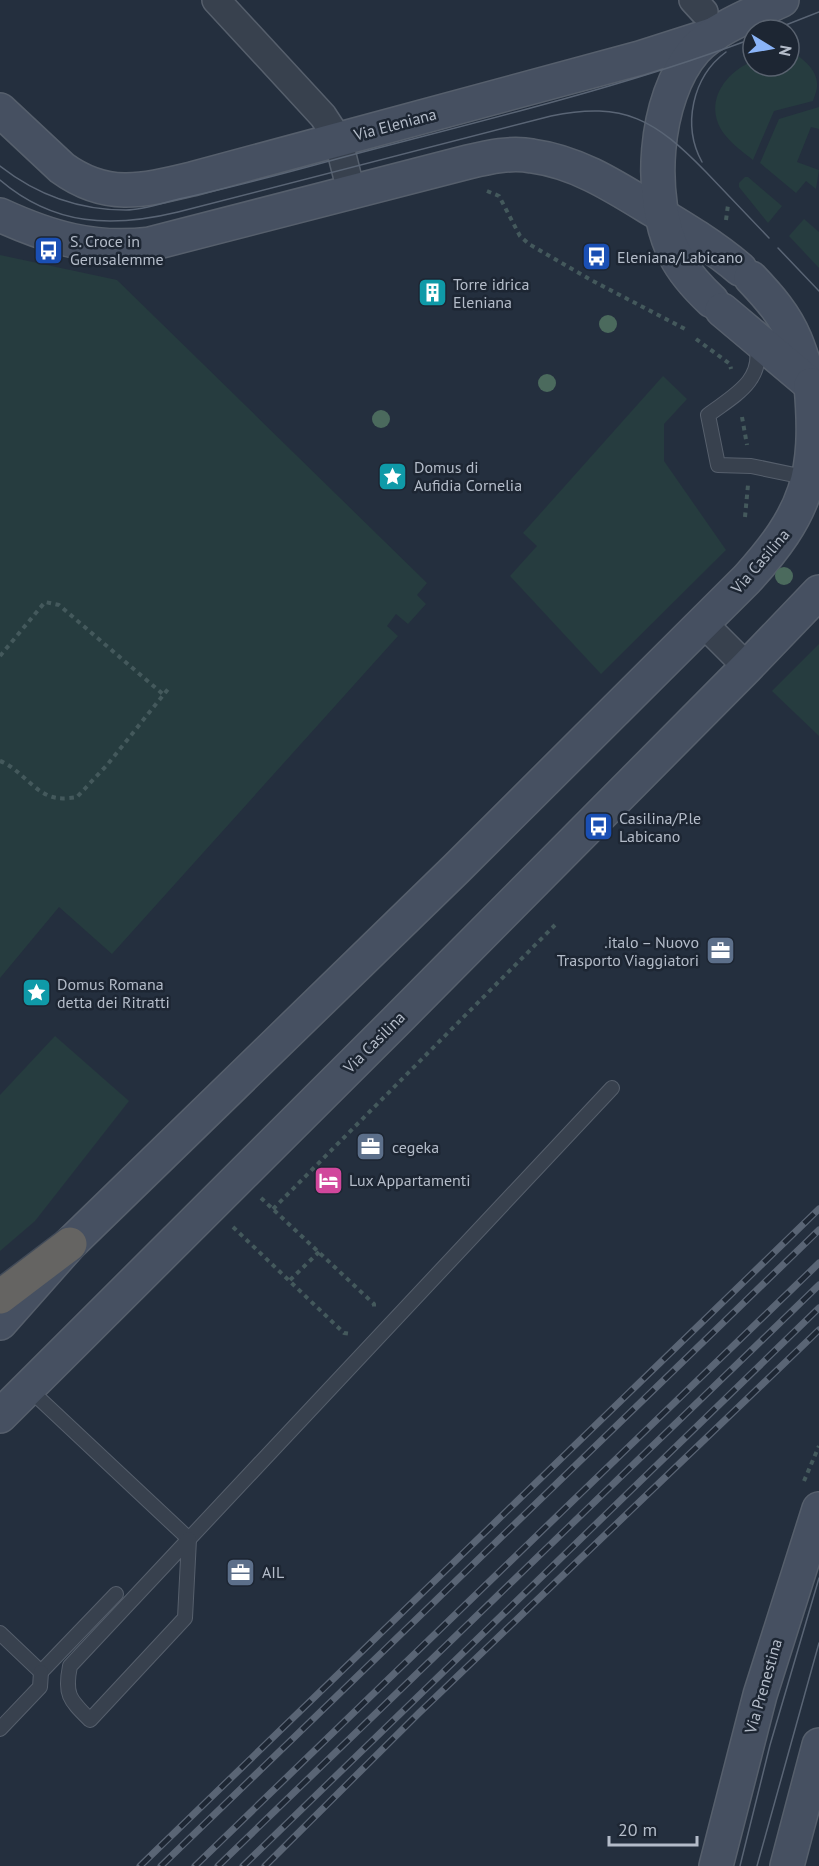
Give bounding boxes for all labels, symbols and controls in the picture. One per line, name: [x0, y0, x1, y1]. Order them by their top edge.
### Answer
north arrow: [741, 18, 801, 78]
text: N: [775, 44, 797, 58]
street label: Via Eleniana: [351, 103, 438, 145]
place label: S. Croce in Gerusalemme: [70, 231, 164, 269]
bus stop icon: S. Croce in Gerusalemme: [33, 234, 65, 266]
bus stop icon: Eleniana/Labicano: [580, 241, 612, 273]
place label: Eleniana/Labicano: [617, 247, 743, 267]
place label: Torre idrica Eleniana: [453, 274, 529, 312]
building icon: Torre idrica Eleniana: [416, 277, 448, 309]
place label: Domus di Aufidia Cornelia: [414, 457, 522, 495]
place icon: Domus di Aufidia Cornelia: [377, 460, 409, 492]
street label: Via Casilina: [726, 525, 793, 598]
place label: Casilina/P.le Labicano: [619, 808, 701, 846]
bus stop icon: Casilina/P.le Labicano: [582, 811, 614, 843]
place label: .italo – Nuovo Trasporto Viaggiatori: [557, 932, 699, 970]
office icon: .italo – Nuovo Trasporto Viaggiatori: [704, 935, 736, 967]
place label: Domus Romana detta dei Ritratti: [57, 974, 170, 1012]
place icon: Domus Romana detta dei Ritratti: [20, 977, 52, 1009]
street label: Via Casilina: [338, 1007, 409, 1078]
office icon: cegeka: [355, 1131, 387, 1163]
place label: cegeka: [392, 1137, 439, 1157]
hotel icon: Lux Appartamenti: [312, 1164, 344, 1196]
place label: Lux Appartamenti: [349, 1170, 471, 1190]
office icon: AIL: [225, 1556, 257, 1588]
place label: AIL: [262, 1562, 284, 1582]
street label: Via Prenestina: [740, 1636, 786, 1737]
scale bar: [609, 1809, 698, 1847]
text: 20 m: [618, 1818, 657, 1841]

